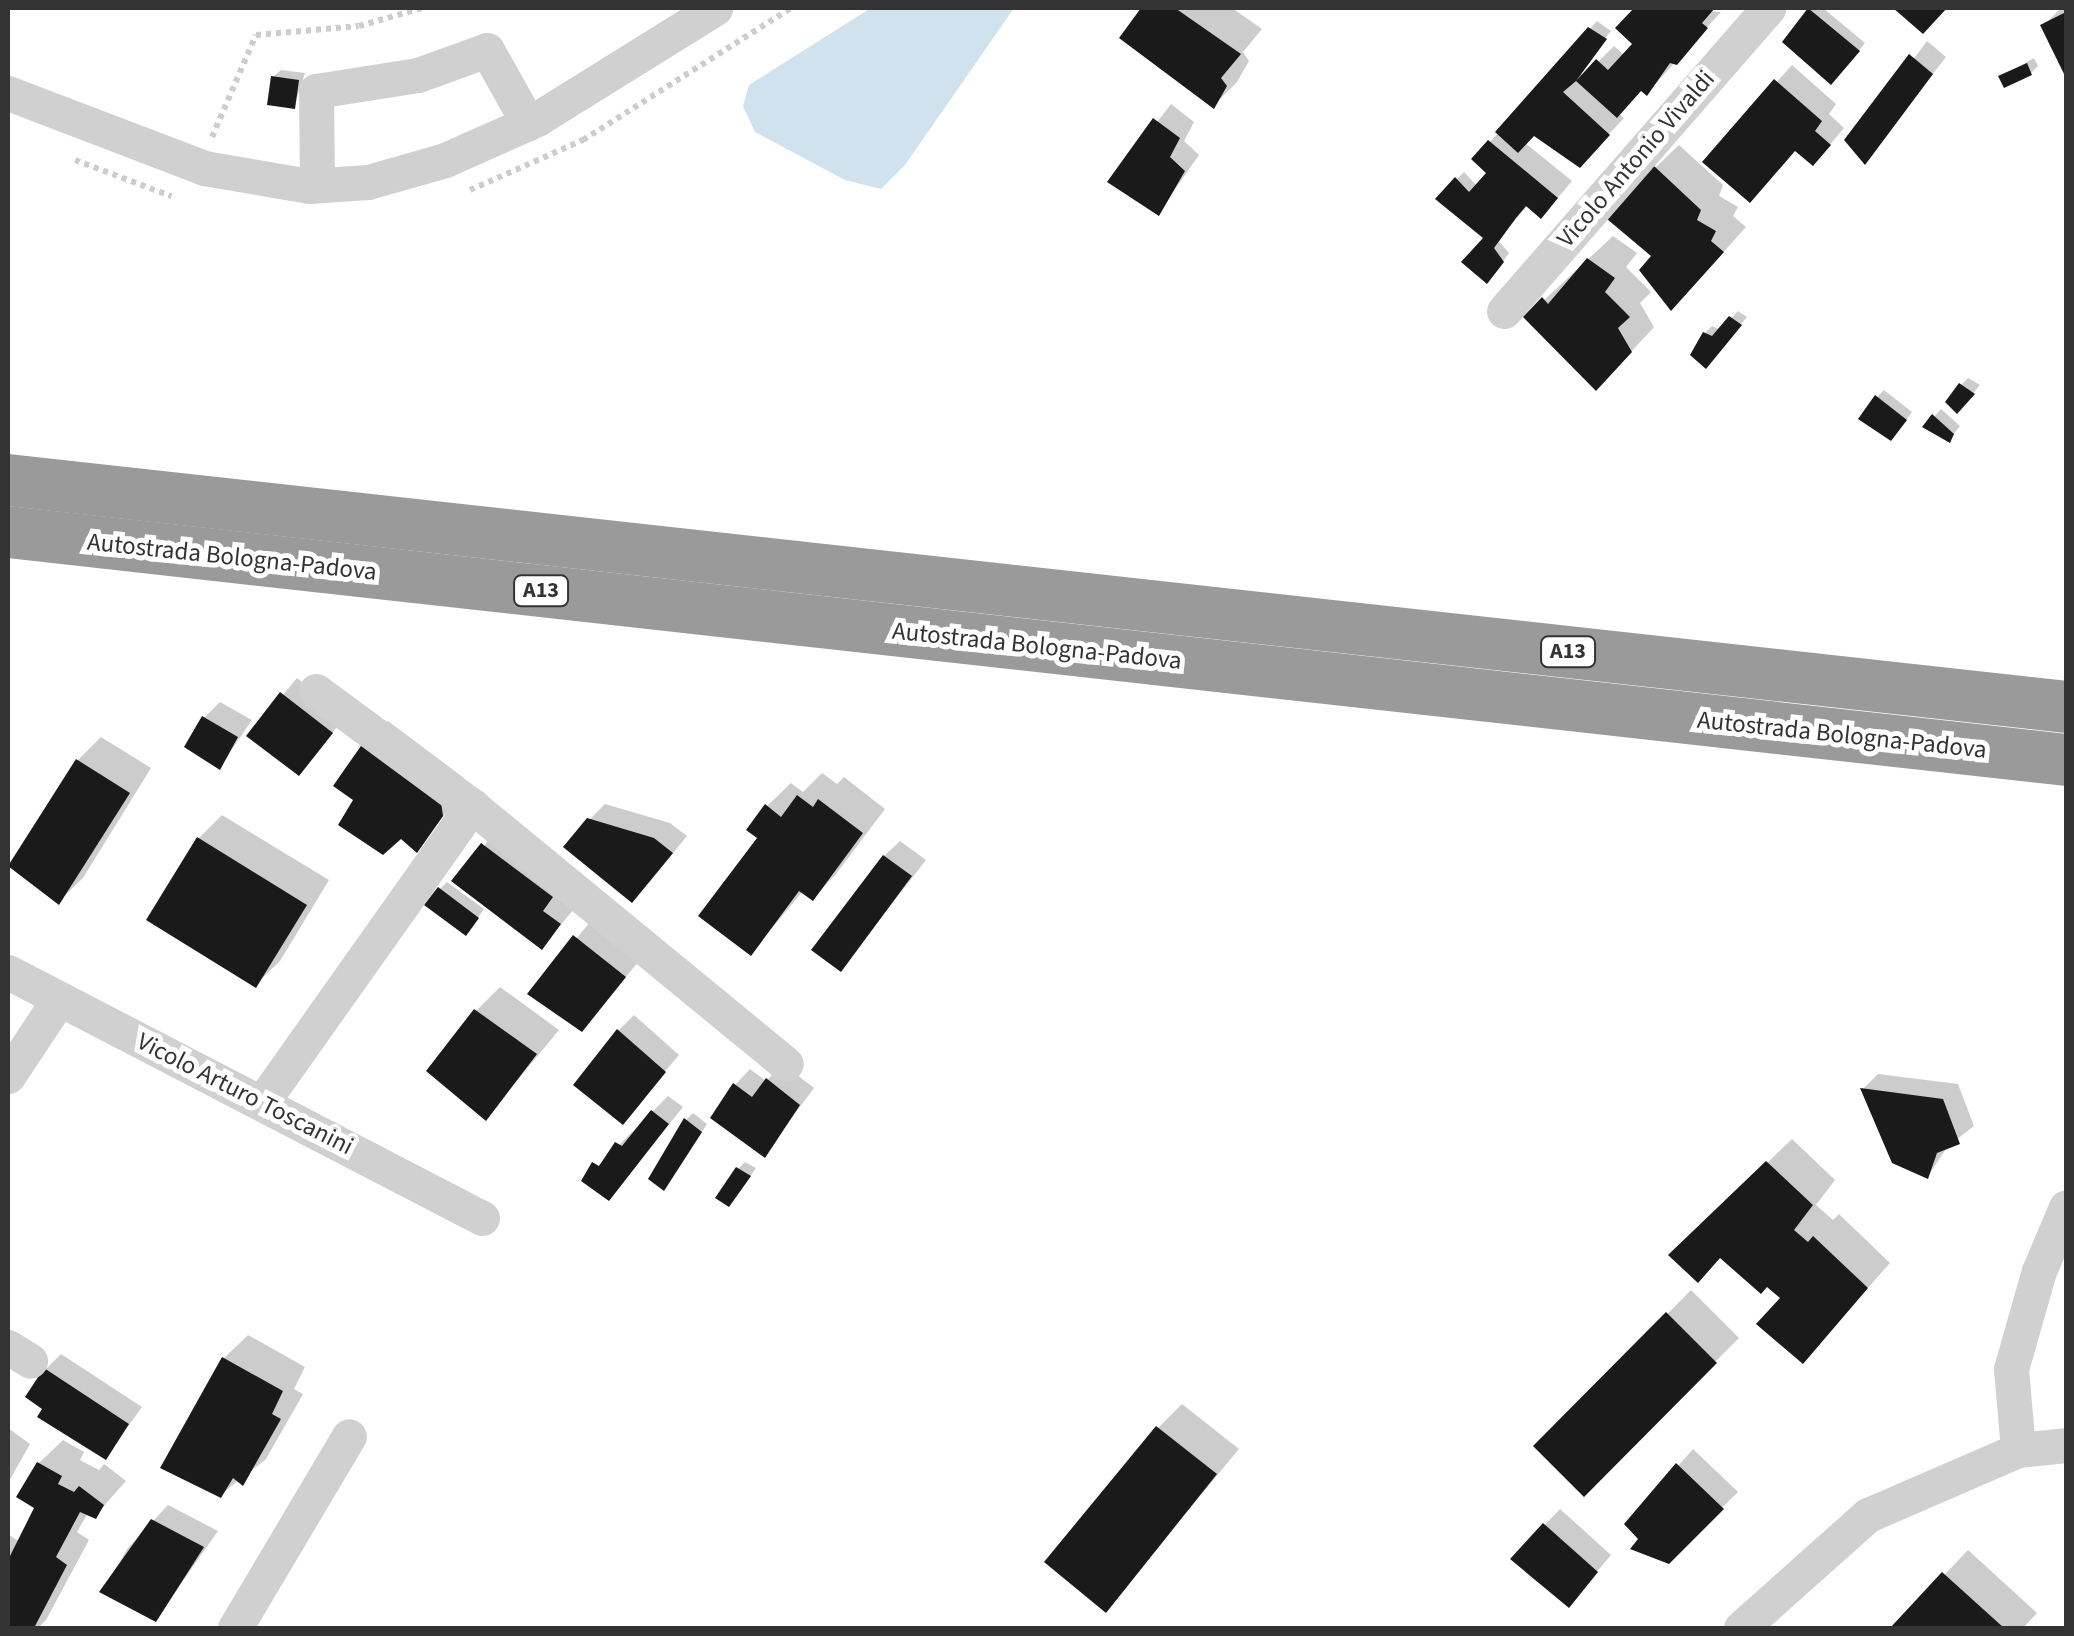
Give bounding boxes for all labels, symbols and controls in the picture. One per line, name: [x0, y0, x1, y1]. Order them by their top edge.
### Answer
street label: Vicolo Antonio Vivaldi: [1551, 64, 1721, 254]
street label: Autostrada Bologna-Padova: [86, 527, 378, 587]
road number: A13: [511, 574, 571, 608]
street label: Autostrada Bologna-Padova: [891, 616, 1183, 676]
road number: A13: [1538, 635, 1598, 669]
street label: Autostrada Bologna-Padova: [1696, 705, 1988, 765]
street label: Vicolo Arturo Toscanini: [132, 1026, 358, 1162]

